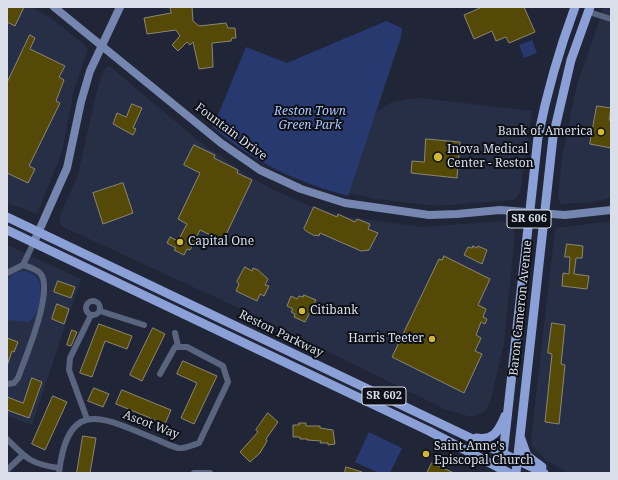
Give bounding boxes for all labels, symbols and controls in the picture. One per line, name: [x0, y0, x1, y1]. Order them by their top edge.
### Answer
street label: Fountain Drive: [192, 100, 270, 164]
park label: Reston Town Green Park: [274, 105, 346, 133]
place label: Bank of America: [498, 125, 593, 139]
marker: Bank of America: [596, 127, 606, 137]
place label: Inova Medical Center - Reston: [447, 143, 533, 171]
marker: Inova Medical Center - Reston: [432, 151, 444, 163]
road number: SR 606: [507, 210, 551, 228]
place label: Capital One: [188, 235, 254, 249]
marker: Capital One: [175, 237, 185, 247]
street label: Baron Cameron Avenue: [507, 239, 535, 377]
place label: Citibank: [310, 304, 358, 318]
marker: Citibank: [297, 306, 307, 316]
street label: Reston Parkway: [236, 307, 326, 361]
place label: Harris Teeter: [348, 332, 424, 346]
marker: Harris Teeter: [427, 334, 437, 344]
road number: SR 602: [362, 387, 406, 405]
street label: Ascot Way: [121, 408, 181, 442]
place label: Saint Anne's Episcopal Church: [434, 440, 534, 468]
marker: Saint Anne's Episcopal Church: [421, 449, 431, 459]

